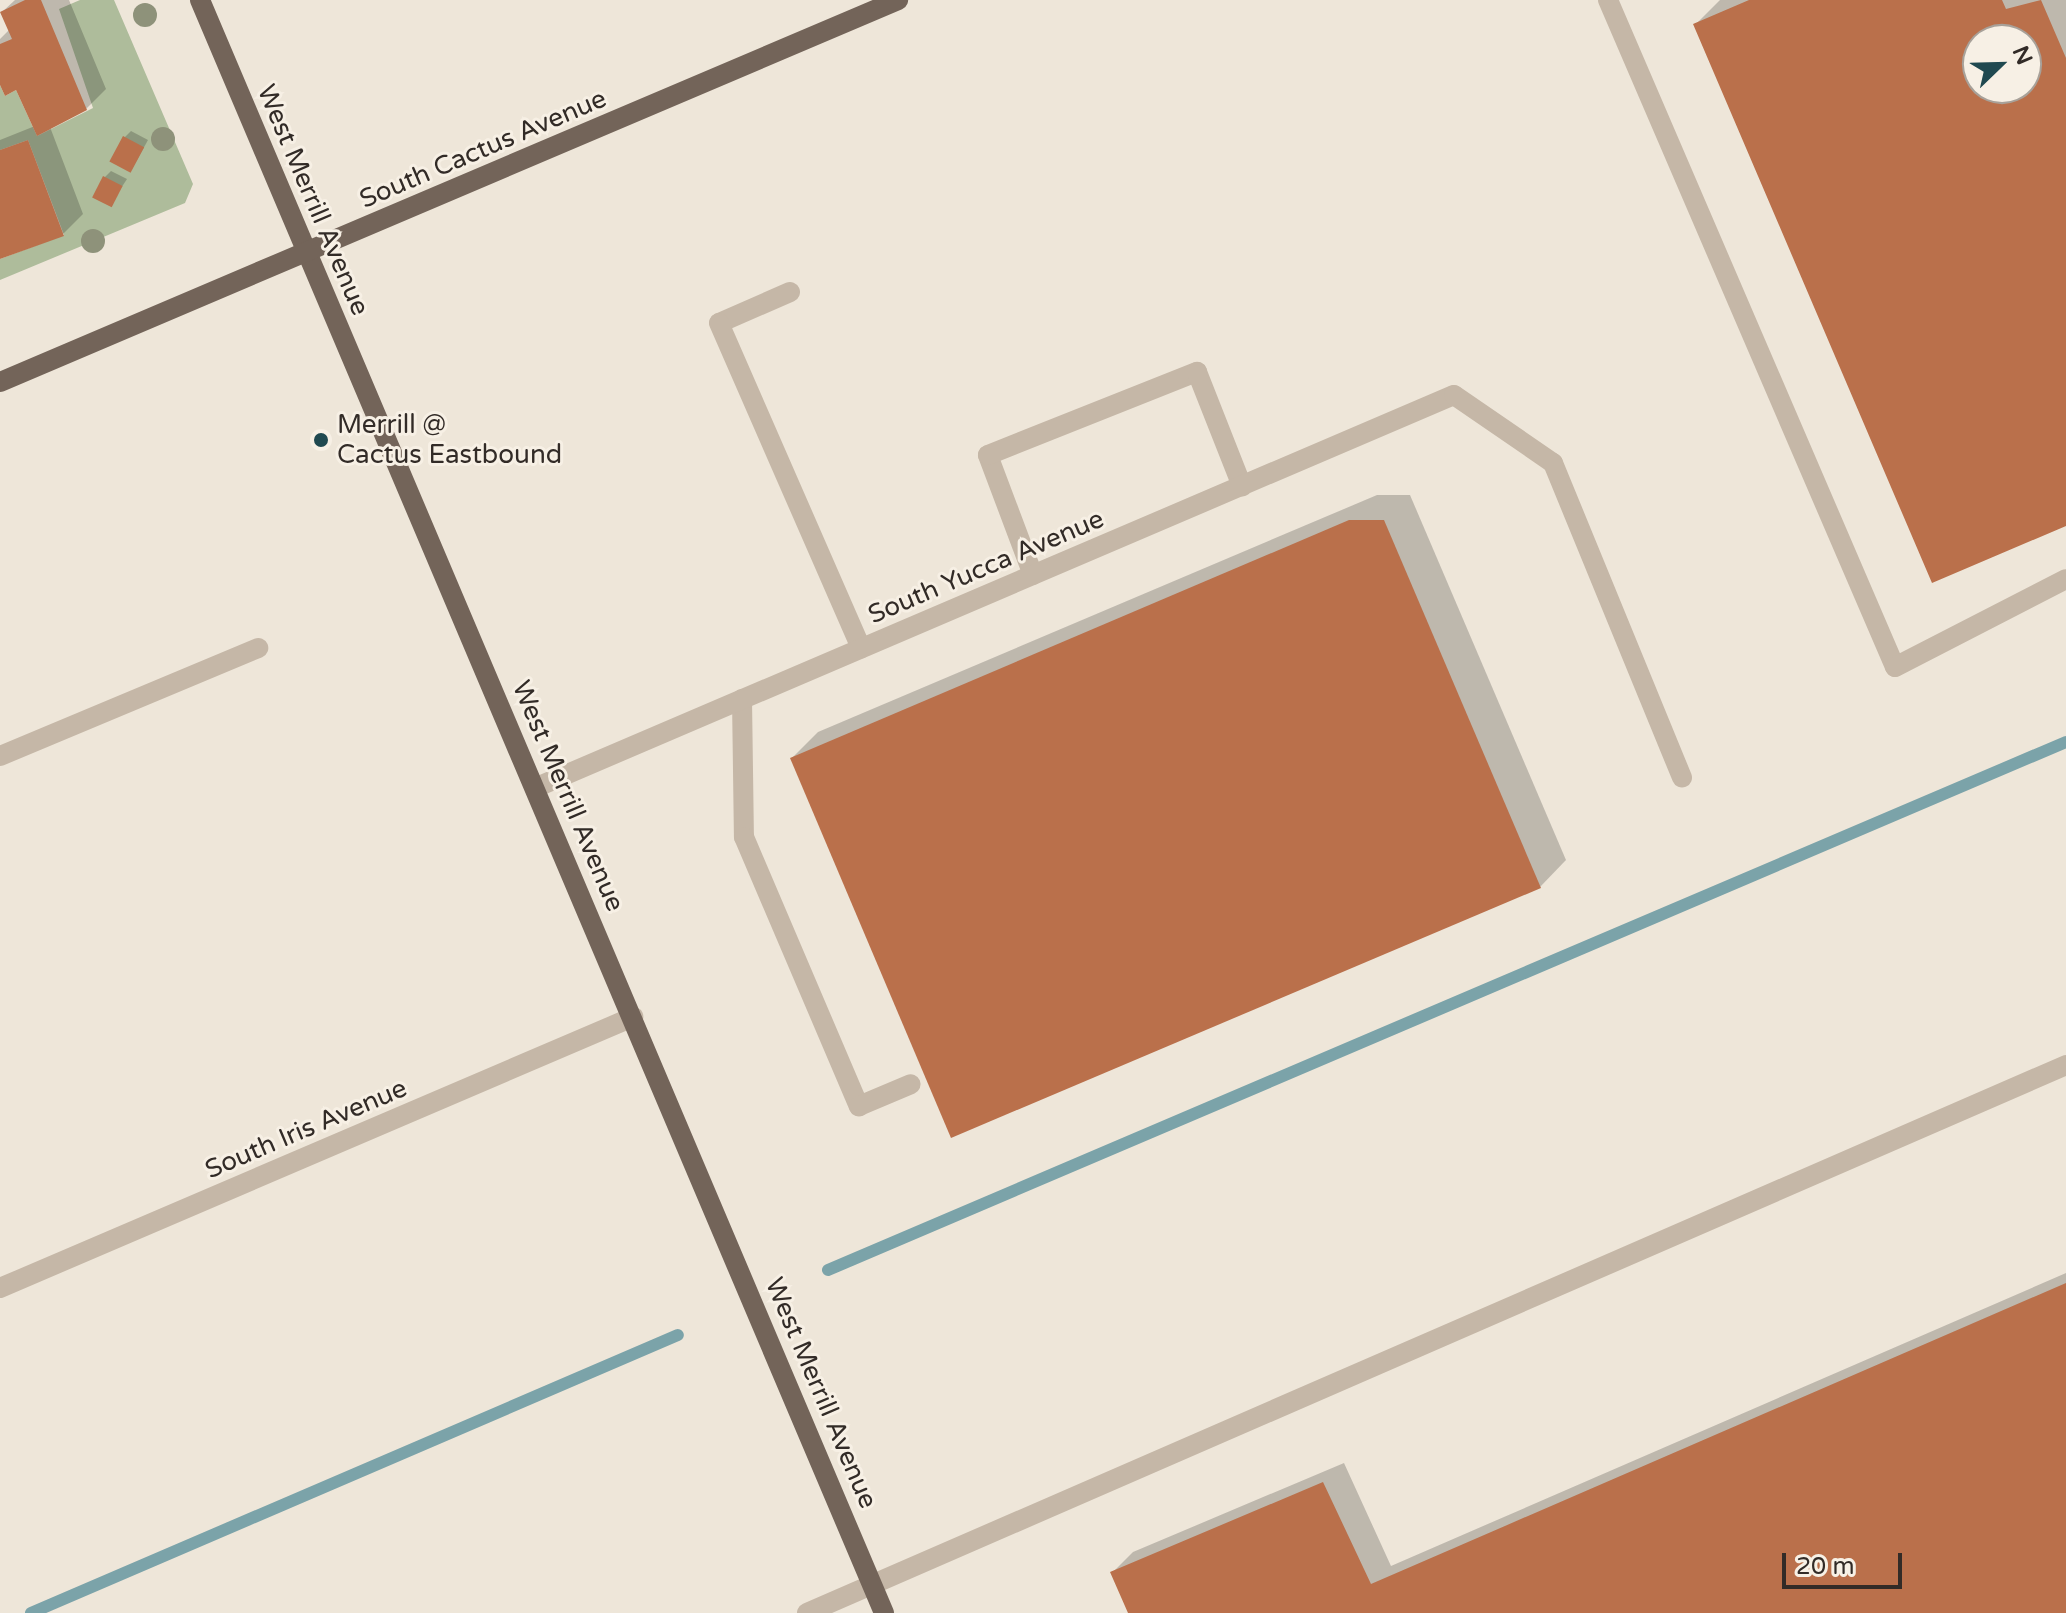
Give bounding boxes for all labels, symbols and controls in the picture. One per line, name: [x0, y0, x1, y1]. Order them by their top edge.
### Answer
north arrow: [1962, 24, 2042, 104]
text: N: [2007, 42, 2038, 69]
street label: West Merrill Avenue: [250, 80, 376, 320]
street label: South Cactus Avenue: [355, 83, 611, 215]
place label: Merrill @ Cactus Eastbound: [337, 409, 562, 470]
marker: Merrill @ Cactus Eastbound: [312, 431, 330, 449]
street label: South Yucca Avenue: [864, 503, 1108, 631]
street label: West Merrill Avenue: [505, 676, 631, 916]
street label: South Iris Avenue: [200, 1072, 412, 1186]
street label: West Merrill Avenue: [758, 1273, 884, 1513]
scale bar: [1786, 1537, 1906, 1587]
text: 20 m: [1796, 1552, 1854, 1581]

